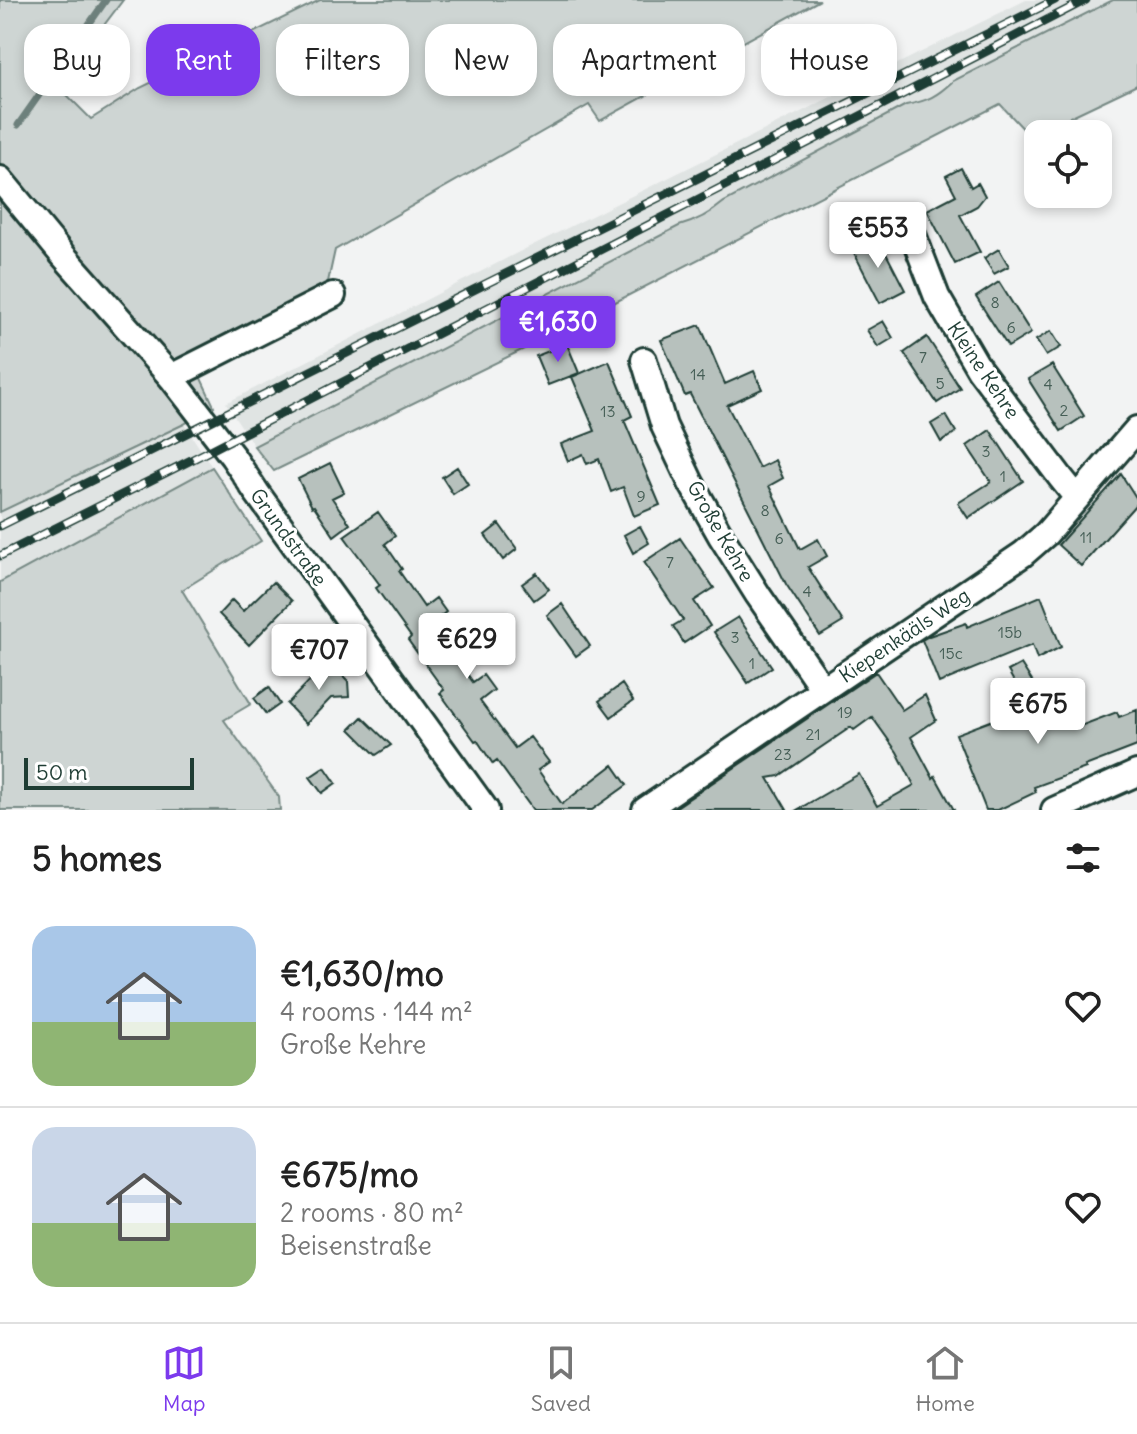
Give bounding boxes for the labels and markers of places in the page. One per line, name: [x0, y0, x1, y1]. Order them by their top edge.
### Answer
pin: €553: [831, 202, 925, 270]
pin: €1,630: [493, 296, 623, 364]
pin: €629: [420, 613, 514, 681]
pin: €707: [272, 624, 366, 692]
pin: €675: [991, 678, 1085, 746]

